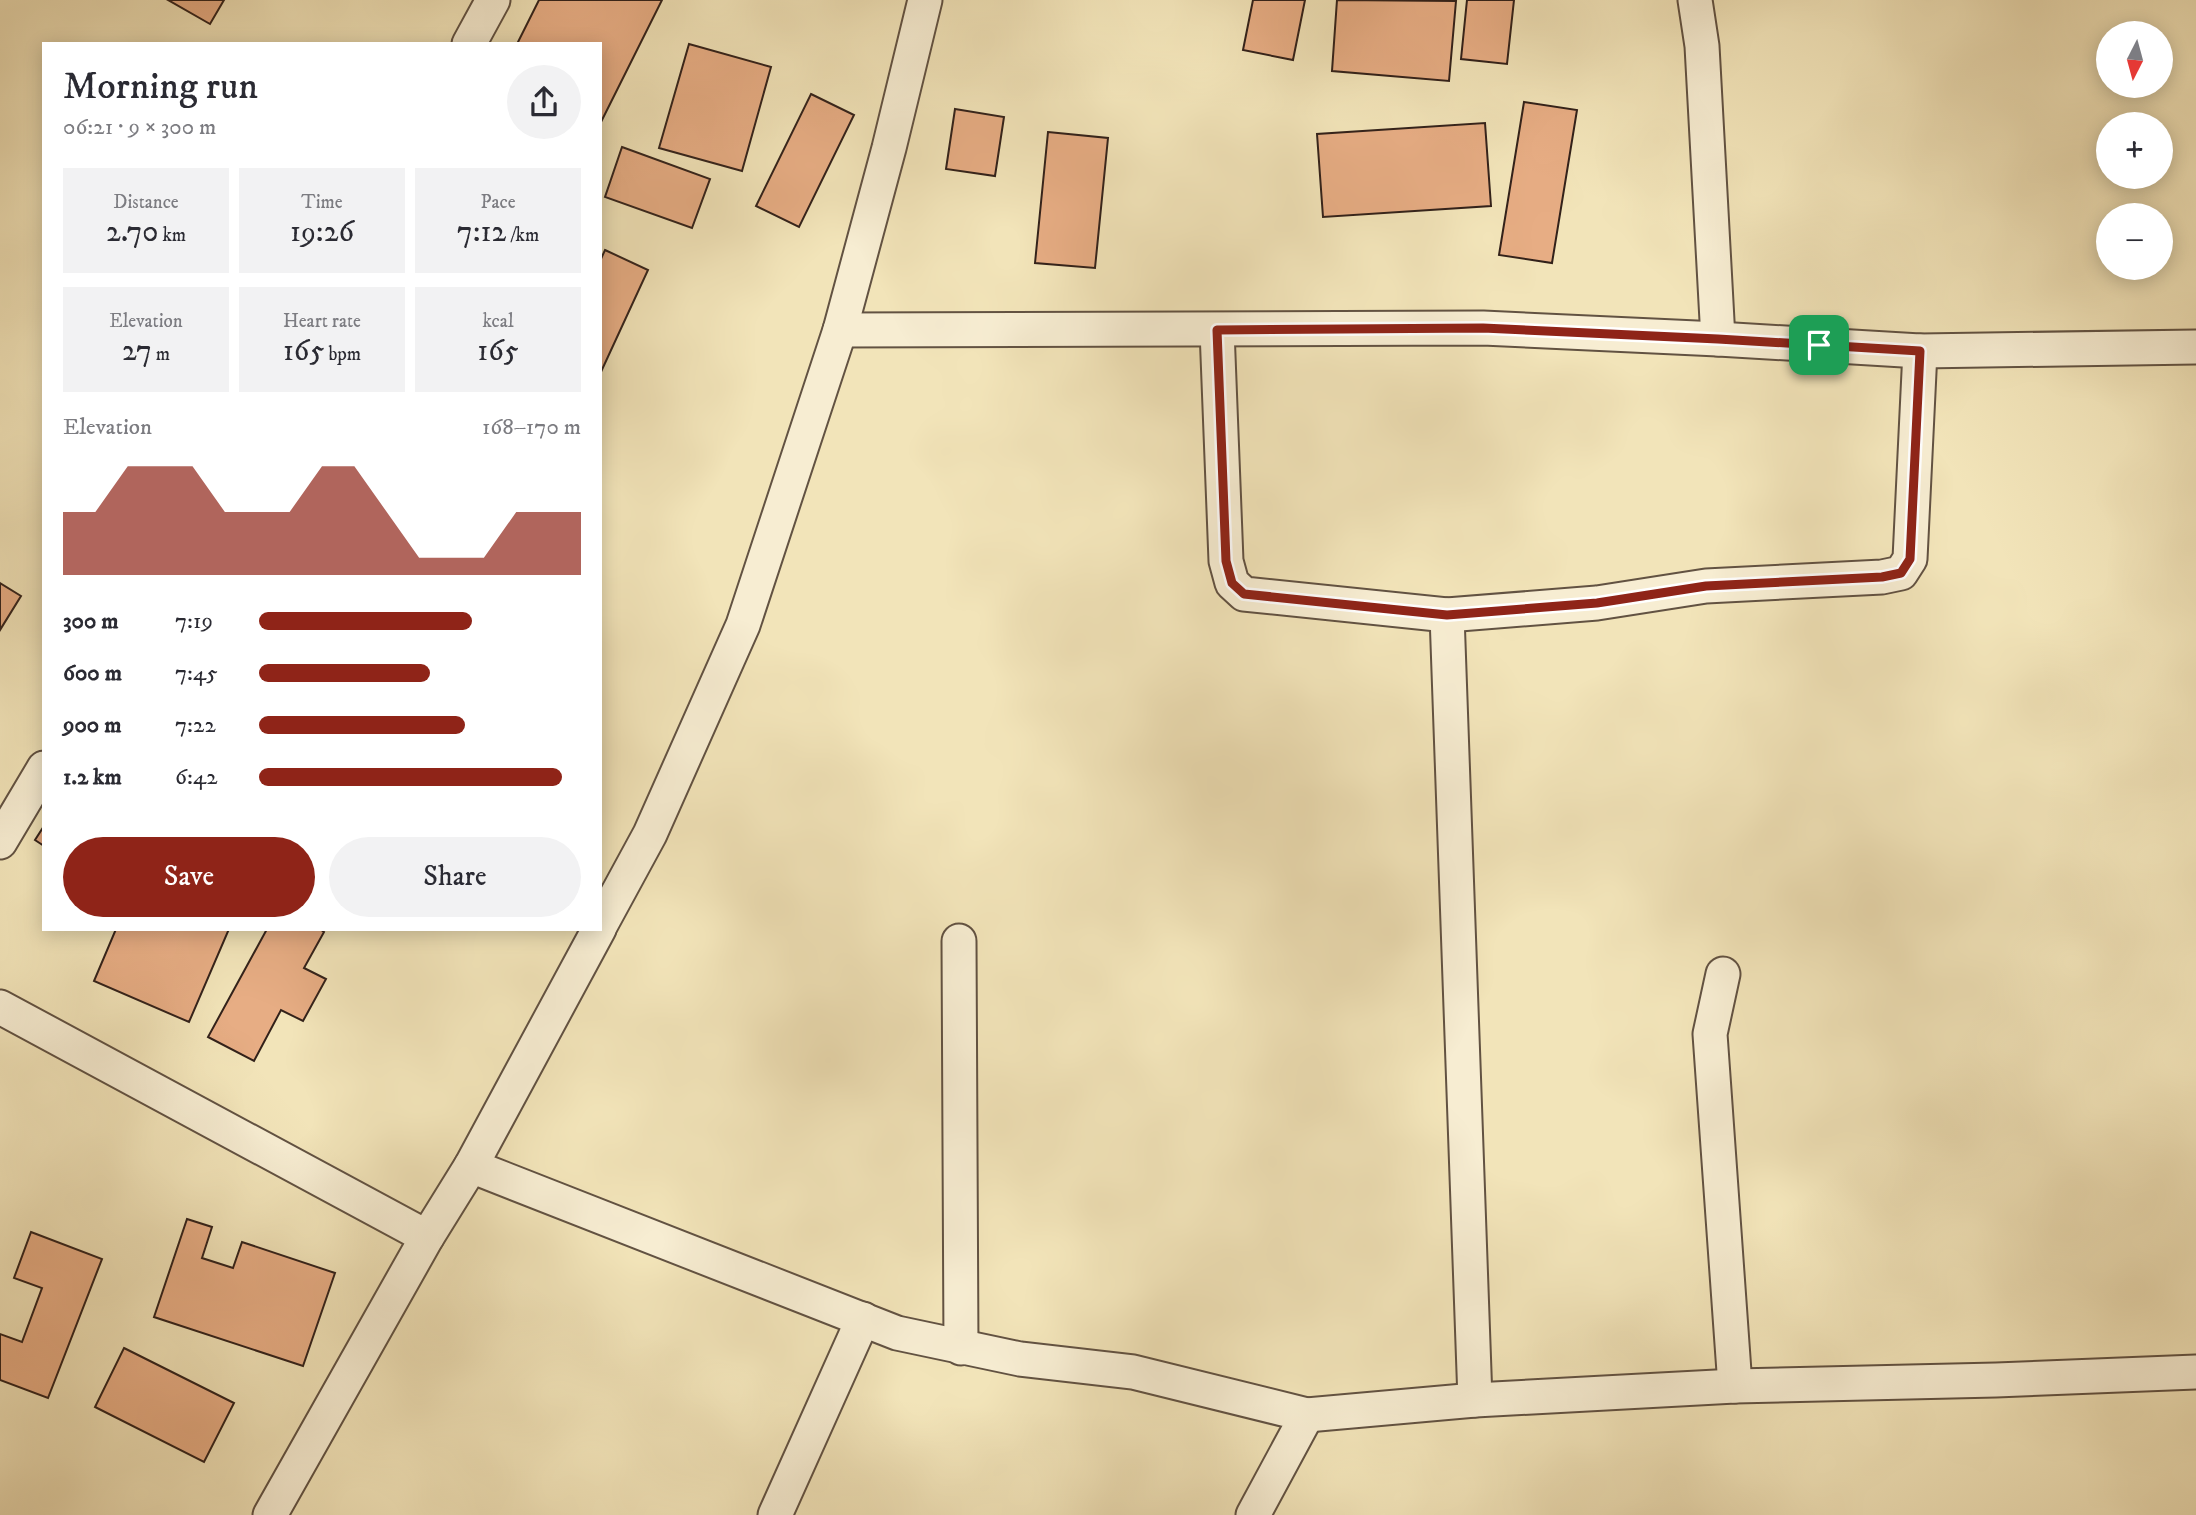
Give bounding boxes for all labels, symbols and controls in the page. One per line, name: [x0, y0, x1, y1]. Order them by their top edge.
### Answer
north arrow: [2096, 21, 2174, 98]
map controls: [2096, 21, 2173, 280]
text: Morning run: [63, 63, 258, 111]
button: share: [507, 65, 581, 139]
button: +: [2096, 112, 2173, 189]
text: 06:21 · 9 × 300 m: [63, 113, 216, 142]
text: Distance: [113, 191, 179, 214]
text: Time: [301, 191, 343, 214]
text: Pace: [480, 191, 516, 214]
button: −: [2096, 203, 2173, 280]
text: 2.70: [106, 214, 158, 251]
text: 19:26: [290, 214, 354, 251]
text: 7:12: [457, 214, 506, 251]
text: km: [158, 224, 186, 247]
text: /km: [506, 224, 539, 247]
text: Elevation: [109, 310, 183, 333]
text: Heart rate: [283, 310, 361, 333]
text: kcal: [482, 310, 514, 333]
pin: [1789, 315, 1849, 375]
icon: arrive: [1800, 326, 1838, 364]
text: 27: [122, 333, 152, 370]
text: 165: [283, 333, 324, 370]
text: 165: [477, 333, 519, 370]
text: m: [152, 343, 170, 366]
text: bpm: [324, 343, 361, 366]
text: Elevation: [63, 413, 152, 442]
text: 168–170 m: [482, 413, 581, 442]
text: 300 m: [63, 607, 119, 636]
text: 7:19: [175, 607, 213, 636]
text: 600 m: [63, 659, 122, 688]
text: 7:45: [175, 659, 218, 688]
text: 900 m: [63, 711, 121, 740]
text: 7:22: [175, 711, 216, 740]
text: 1.2 km: [63, 763, 122, 792]
text: 6:42: [175, 763, 218, 792]
button: Save: [63, 837, 315, 917]
button: Share: [329, 837, 581, 917]

